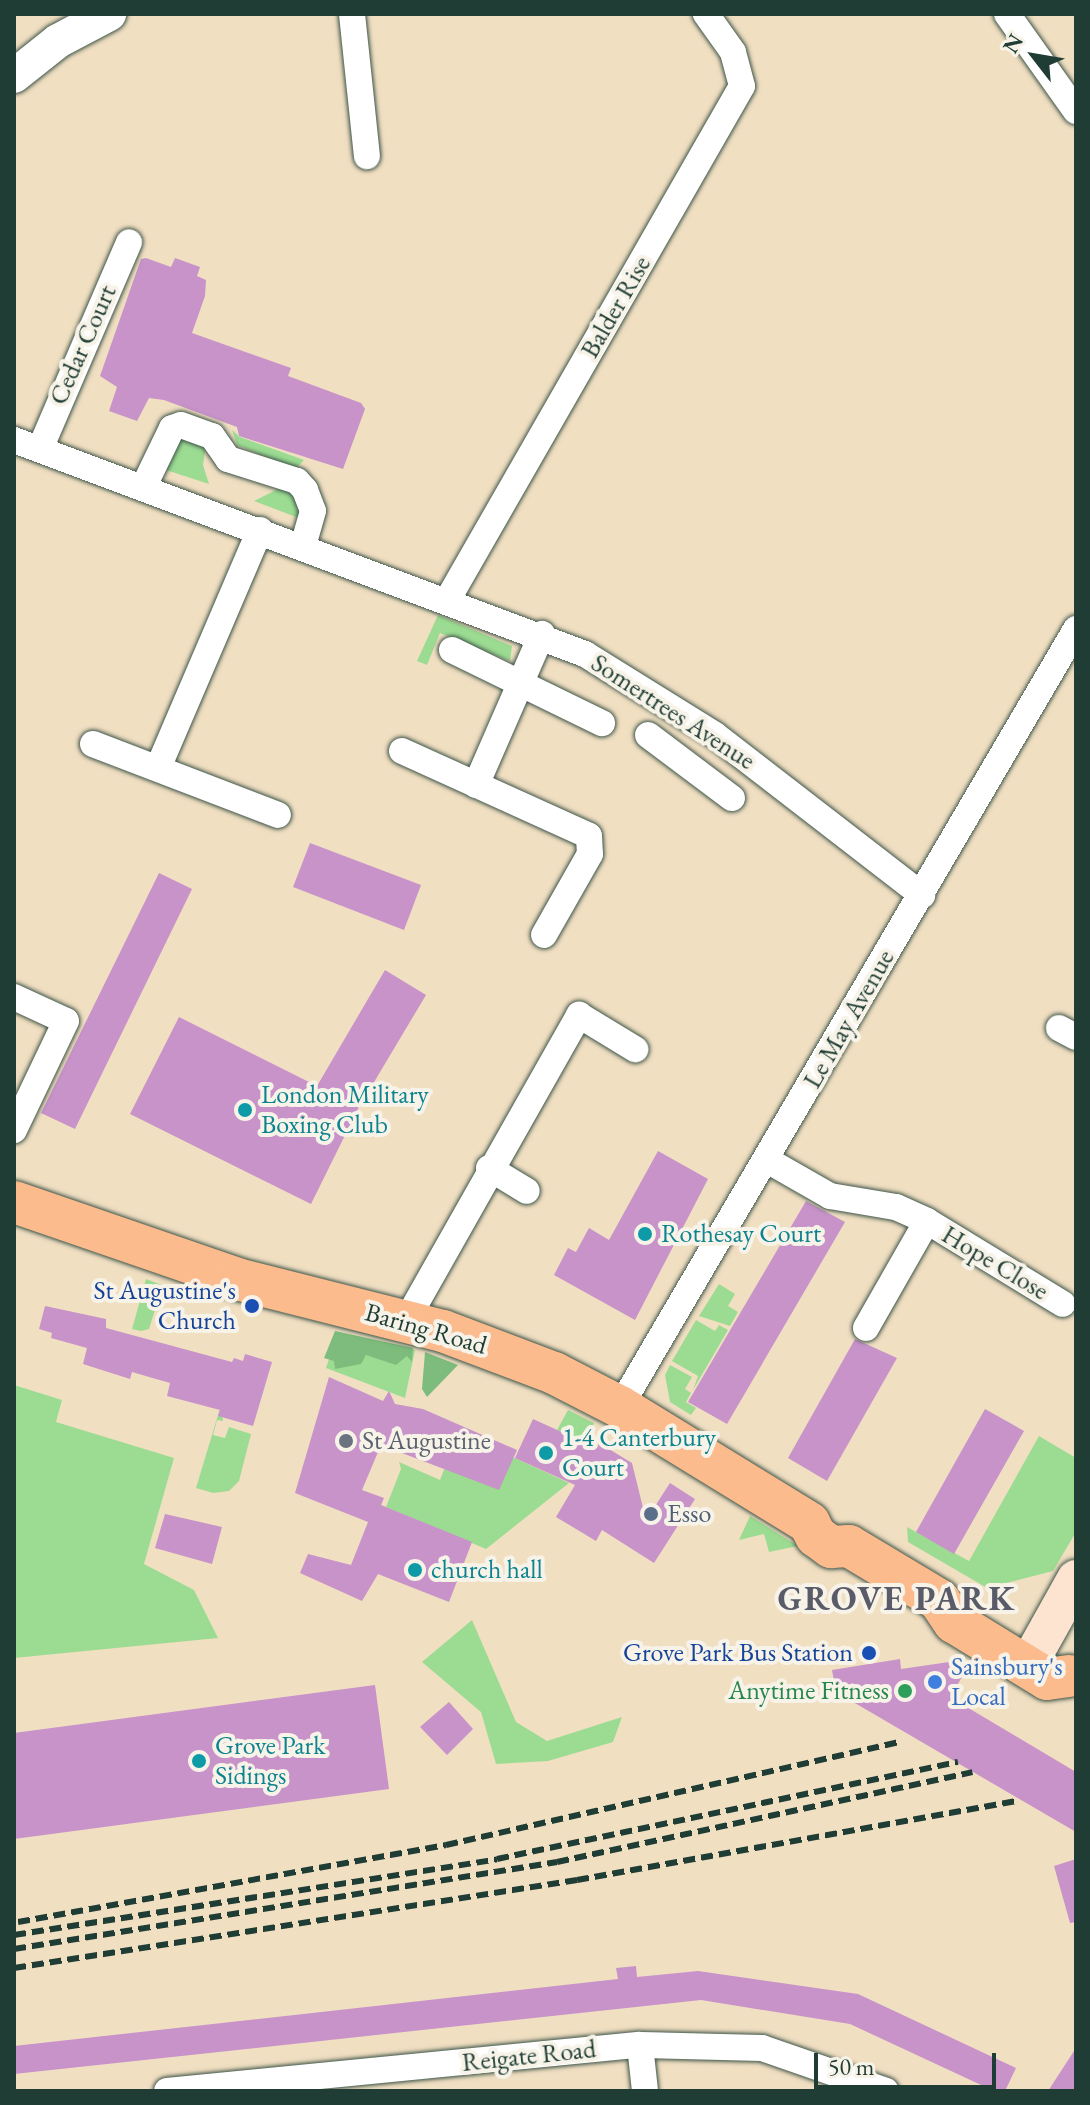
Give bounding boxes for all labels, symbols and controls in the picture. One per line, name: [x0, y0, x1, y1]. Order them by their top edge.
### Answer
north arrow: [994, 16, 1074, 96]
text: N: [996, 28, 1030, 58]
street label: Balder Rise: [574, 250, 658, 364]
street label: Cedar Court: [43, 280, 123, 410]
street label: Somertrees Avenue: [585, 647, 761, 777]
street label: Le May Avenue: [797, 944, 901, 1094]
place label: London Military Boxing Club: [261, 1079, 429, 1140]
marker: London Military Boxing Club: [236, 1101, 254, 1119]
place label: Rothesay Court: [661, 1218, 821, 1250]
street label: Hope Close: [936, 1219, 1054, 1307]
marker: Rothesay Court: [636, 1225, 654, 1243]
place label: St Augustine's Church: [93, 1275, 236, 1336]
marker: St Augustine's Church: [243, 1297, 261, 1315]
street label: Baring Road: [361, 1297, 491, 1361]
place label: 1-4 Canterbury Court: [562, 1422, 716, 1484]
place label: St Augustine: [362, 1425, 491, 1457]
marker: St Augustine: [337, 1432, 355, 1450]
marker: 1-4 Canterbury Court: [537, 1444, 555, 1462]
place label: Esso: [667, 1498, 711, 1530]
marker: Esso: [642, 1505, 660, 1523]
place label: church hall: [431, 1554, 543, 1586]
marker: church hall: [406, 1561, 424, 1579]
district label: GROVE PARK: [778, 1579, 1016, 1619]
place label: Grove Park Bus Station: [623, 1637, 853, 1669]
marker: Grove Park Bus Station: [860, 1644, 878, 1662]
place label: Sainsbury's Local: [951, 1651, 1063, 1712]
marker: Sainsbury's Local: [926, 1673, 944, 1691]
place label: Anytime Fitness: [728, 1675, 889, 1707]
marker: Anytime Fitness: [896, 1682, 914, 1700]
place label: Grove Park Sidings: [215, 1730, 325, 1792]
marker: Grove Park Sidings: [190, 1752, 208, 1770]
street label: Reigate Road: [460, 2033, 598, 2079]
scale bar: [818, 2037, 1000, 2087]
text: 50 m: [828, 2051, 875, 2082]

